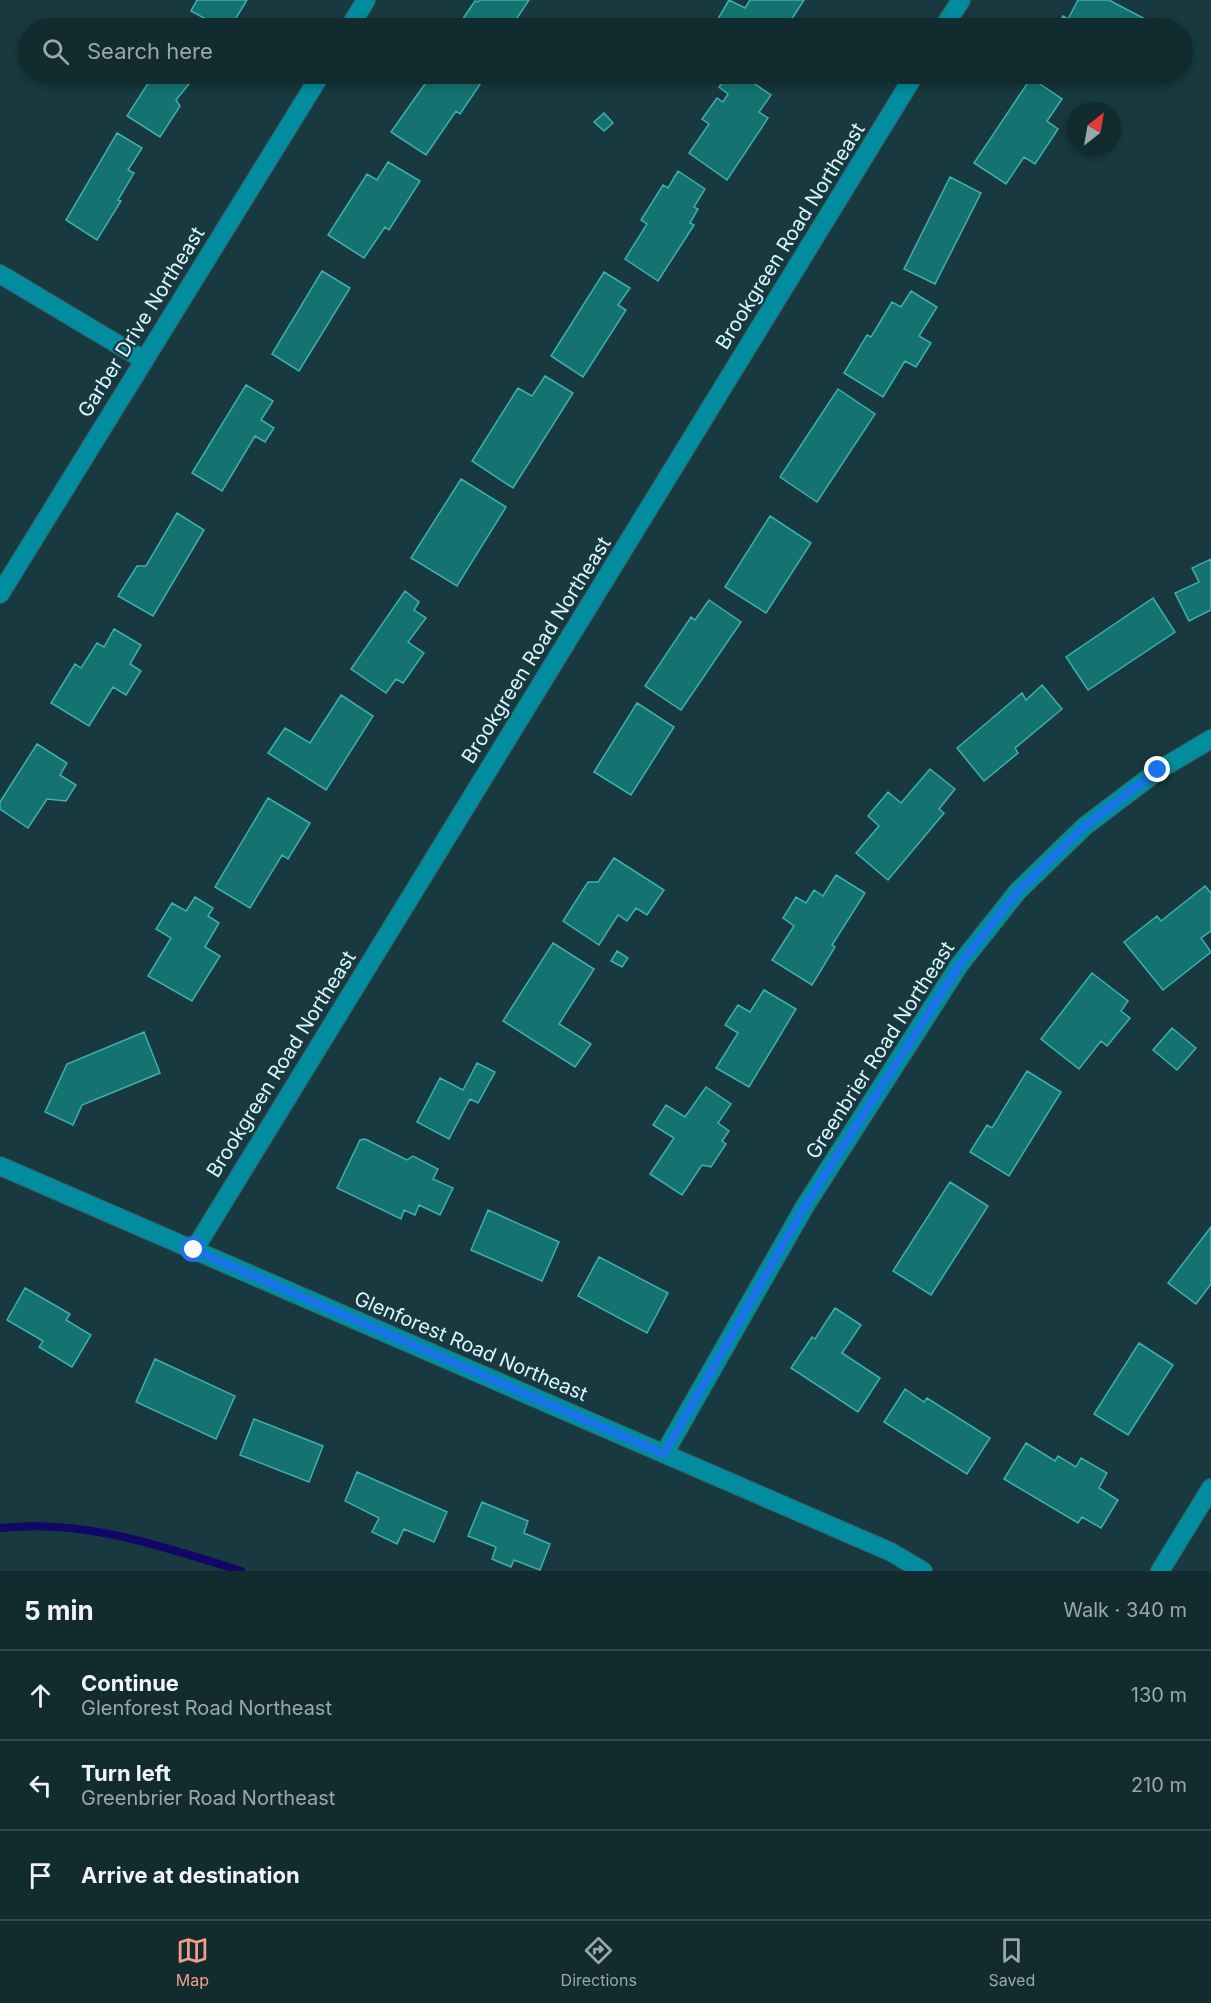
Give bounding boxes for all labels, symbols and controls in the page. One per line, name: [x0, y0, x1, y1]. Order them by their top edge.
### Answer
search box: [18, 18, 1193, 84]
icon: search: [39, 35, 72, 68]
text: Search here: [87, 38, 213, 64]
north arrow: [1067, 102, 1121, 156]
street label: Brookgreen Road Northeast: [710, 118, 870, 354]
street label: Garber Drive Northeast: [73, 222, 210, 422]
street label: Brookgreen Road Northeast: [456, 532, 616, 768]
route end: [1144, 756, 1170, 782]
street label: Greenbrier Road Northeast: [801, 936, 960, 1163]
street label: Brookgreen Road Northeast: [201, 946, 361, 1182]
route start: [180, 1236, 206, 1262]
street label: Glenforest Road Northeast: [351, 1286, 592, 1406]
text: 5 min: [24, 1595, 94, 1626]
text: Walk · 340 m: [1063, 1598, 1187, 1622]
text: Continue: [81, 1670, 179, 1696]
icon: ahead: [24, 1679, 57, 1712]
text: 130 m: [1131, 1683, 1187, 1707]
text: Glenforest Road Northeast: [81, 1696, 332, 1720]
text: Turn left: [81, 1760, 171, 1786]
icon: left: [24, 1769, 57, 1802]
text: 210 m: [1131, 1773, 1187, 1797]
text: Greenbrier Road Northeast: [81, 1786, 335, 1810]
icon: arrive: [24, 1859, 57, 1892]
text: Arrive at destination: [81, 1862, 300, 1888]
tab: Map: [176, 1934, 209, 1990]
tab: Directions: [561, 1934, 637, 1990]
tab: Saved: [988, 1934, 1035, 1990]

